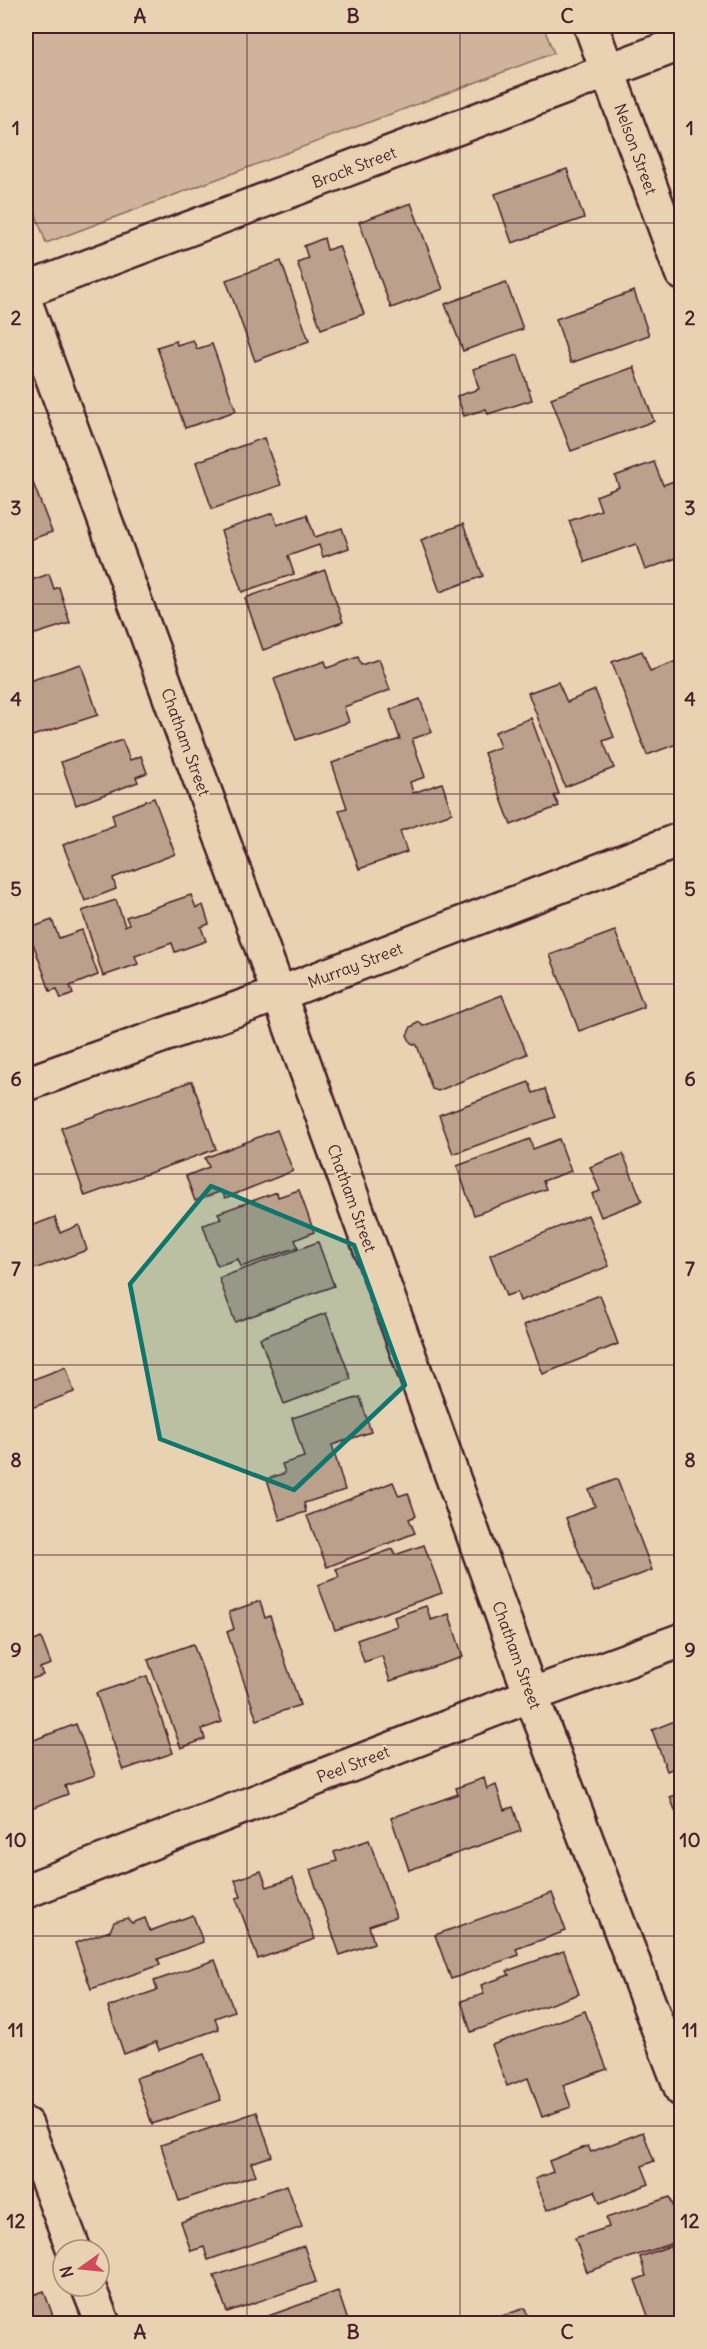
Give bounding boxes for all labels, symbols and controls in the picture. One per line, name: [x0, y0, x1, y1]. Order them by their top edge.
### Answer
text: A: [134, 3, 147, 28]
text: B: [346, 3, 360, 28]
text: C: [560, 3, 574, 28]
street label: Nelson Street: [610, 101, 662, 198]
text: 1: [12, 115, 20, 140]
text: 1: [686, 115, 694, 140]
street label: Brock Street: [309, 142, 400, 192]
text: 2: [11, 305, 22, 330]
text: 2: [685, 305, 696, 330]
text: 3: [10, 495, 22, 520]
text: 3: [684, 495, 696, 520]
street label: Chatham Street: [157, 685, 215, 799]
text: 4: [10, 686, 22, 711]
text: 4: [684, 686, 696, 711]
text: 5: [10, 876, 22, 901]
text: 5: [684, 876, 696, 901]
street label: Murray Street: [305, 938, 406, 992]
text: 6: [10, 1066, 22, 1091]
text: 6: [684, 1066, 696, 1091]
street label: Chatham Street: [323, 1141, 381, 1255]
text: 7: [11, 1256, 21, 1281]
text: 7: [685, 1256, 695, 1281]
text: 8: [10, 1447, 22, 1472]
text: 8: [684, 1447, 696, 1472]
street label: Chatham Street: [488, 1598, 546, 1712]
text: 9: [10, 1637, 22, 1662]
text: 9: [684, 1637, 696, 1662]
street label: Peel Street: [314, 1741, 393, 1787]
text: 10: [5, 1827, 27, 1852]
text: 10: [679, 1827, 701, 1852]
text: 11: [8, 2017, 24, 2042]
text: 11: [682, 2017, 698, 2042]
text: 12: [7, 2208, 25, 2233]
text: 12: [681, 2208, 699, 2233]
north arrow: [51, 2238, 111, 2298]
text: N: [55, 2264, 78, 2280]
text: A: [134, 2319, 147, 2344]
text: B: [346, 2319, 360, 2344]
text: C: [560, 2319, 574, 2344]

